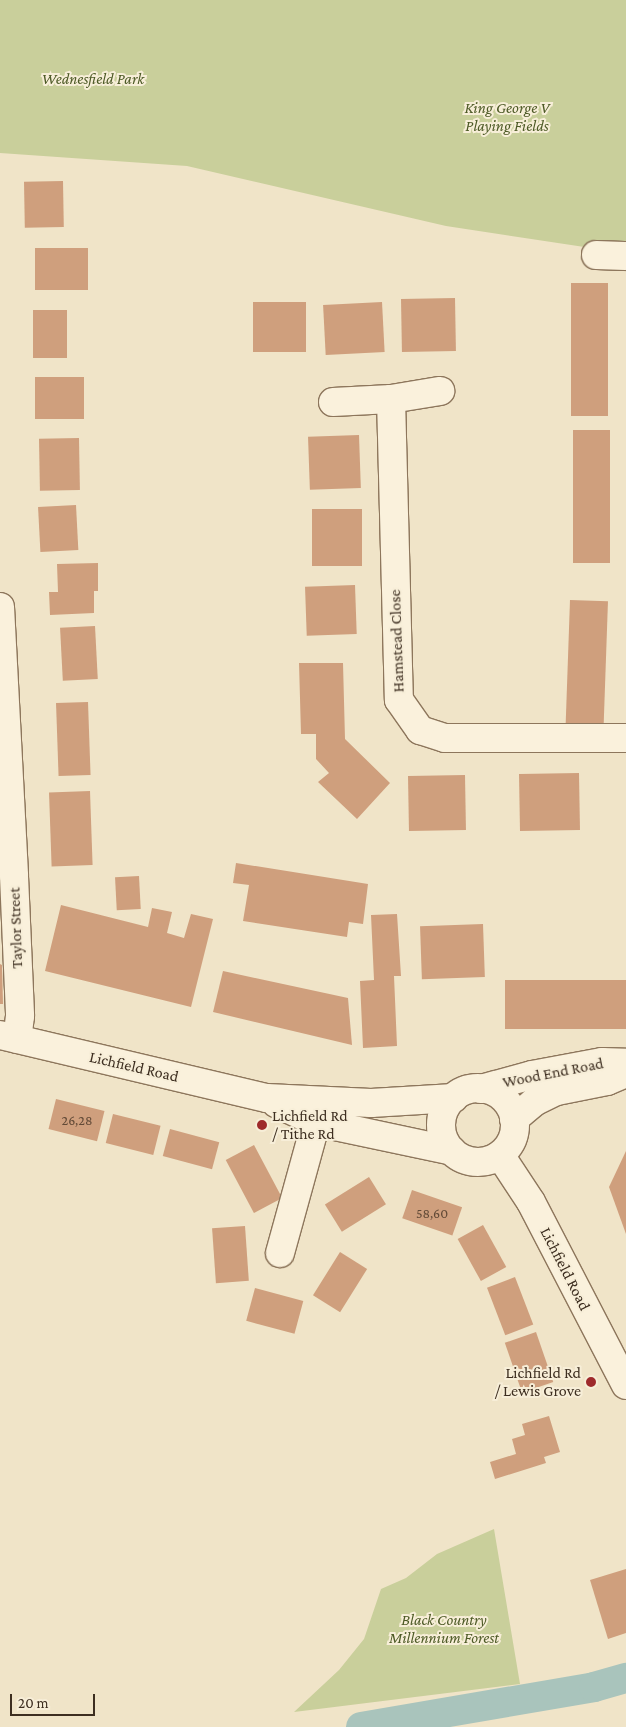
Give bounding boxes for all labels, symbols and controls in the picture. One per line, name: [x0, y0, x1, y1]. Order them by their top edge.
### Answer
park label: Wednesfield Park: [42, 69, 144, 89]
park label: King George V Playing Fields: [464, 98, 550, 136]
street label: Hamstead Close: [386, 589, 408, 693]
street label: Taylor Street: [5, 887, 27, 969]
street label: Lichfield Road: [88, 1047, 180, 1087]
street label: Wood End Road: [501, 1054, 605, 1092]
place label: Lichfield Rd / Tithe Rd: [272, 1106, 348, 1144]
house number: 26,28: [61, 1112, 93, 1128]
marker: Lichfield Rd / Tithe Rd: [256, 1119, 268, 1131]
house number: 58,60: [416, 1205, 448, 1221]
street label: Lichfield Road: [536, 1224, 594, 1314]
place label: Lichfield Rd / Lewis Grove: [494, 1363, 581, 1401]
marker: Lichfield Rd / Lewis Grove: [585, 1376, 597, 1388]
park label: Black Country Millennium Forest: [389, 1610, 499, 1648]
scale bar: [12, 1684, 98, 1716]
text: 20 m: [18, 1695, 49, 1711]

